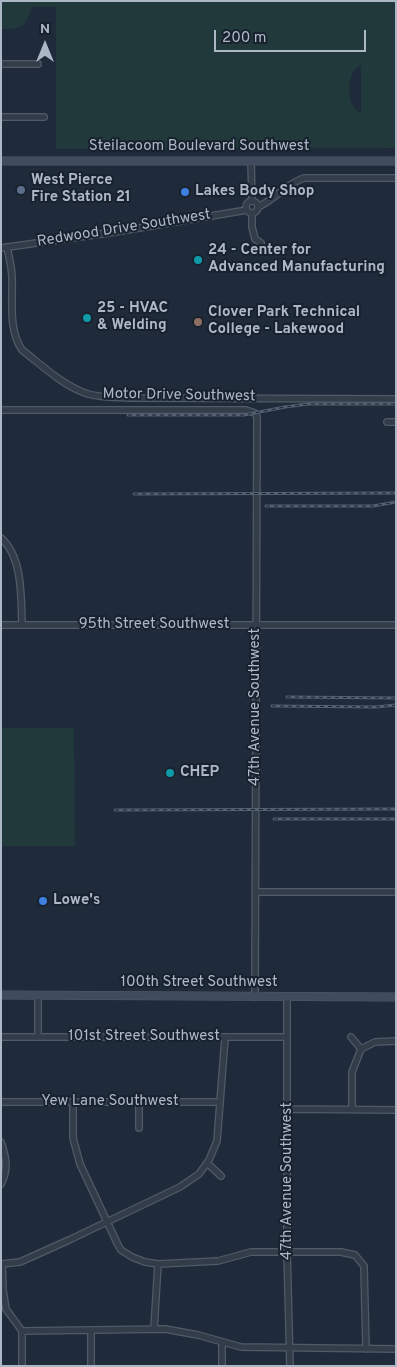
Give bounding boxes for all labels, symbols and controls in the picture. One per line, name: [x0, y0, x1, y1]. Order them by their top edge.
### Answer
north arrow: [20, 20, 70, 70]
scale bar: [217, 20, 370, 52]
text: N: [40, 21, 50, 38]
text: 200 m: [222, 29, 267, 48]
street label: Steilacoom Boulevard Southwest: [89, 138, 309, 156]
place label: West Pierce Fire Station 21: [31, 172, 131, 207]
place label: Lakes Body Shop: [195, 183, 314, 201]
marker: West Pierce Fire Station 21: [15, 184, 27, 196]
marker: Lakes Body Shop: [179, 186, 191, 198]
street label: Redwood Drive Southwest: [36, 206, 212, 252]
place label: 24 - Center for Advanced Manufacturing: [208, 242, 385, 277]
marker: 24 - Center for Advanced Manufacturing: [192, 254, 204, 266]
place label: 25 - HVAC & Welding: [97, 300, 168, 335]
place label: Clover Park Technical College - Lakewood: [208, 304, 360, 339]
marker: 25 - HVAC & Welding: [81, 312, 93, 324]
marker: Clover Park Technical College - Lakewood: [192, 316, 204, 328]
street label: Motor Drive Southwest: [102, 386, 256, 406]
street label: 95th Street Southwest: [79, 616, 229, 634]
street label: 47th Avenue Southwest: [247, 628, 265, 786]
place label: CHEP: [180, 764, 219, 782]
marker: CHEP: [164, 767, 176, 779]
place label: Lowe's: [53, 892, 100, 910]
marker: Lowe's: [37, 895, 49, 907]
street label: 100th Street Southwest: [120, 974, 278, 992]
street label: 101st Street Southwest: [68, 1028, 220, 1046]
street label: Yew Lane Southwest: [41, 1093, 179, 1111]
street label: 47th Avenue Southwest: [279, 1102, 297, 1260]

